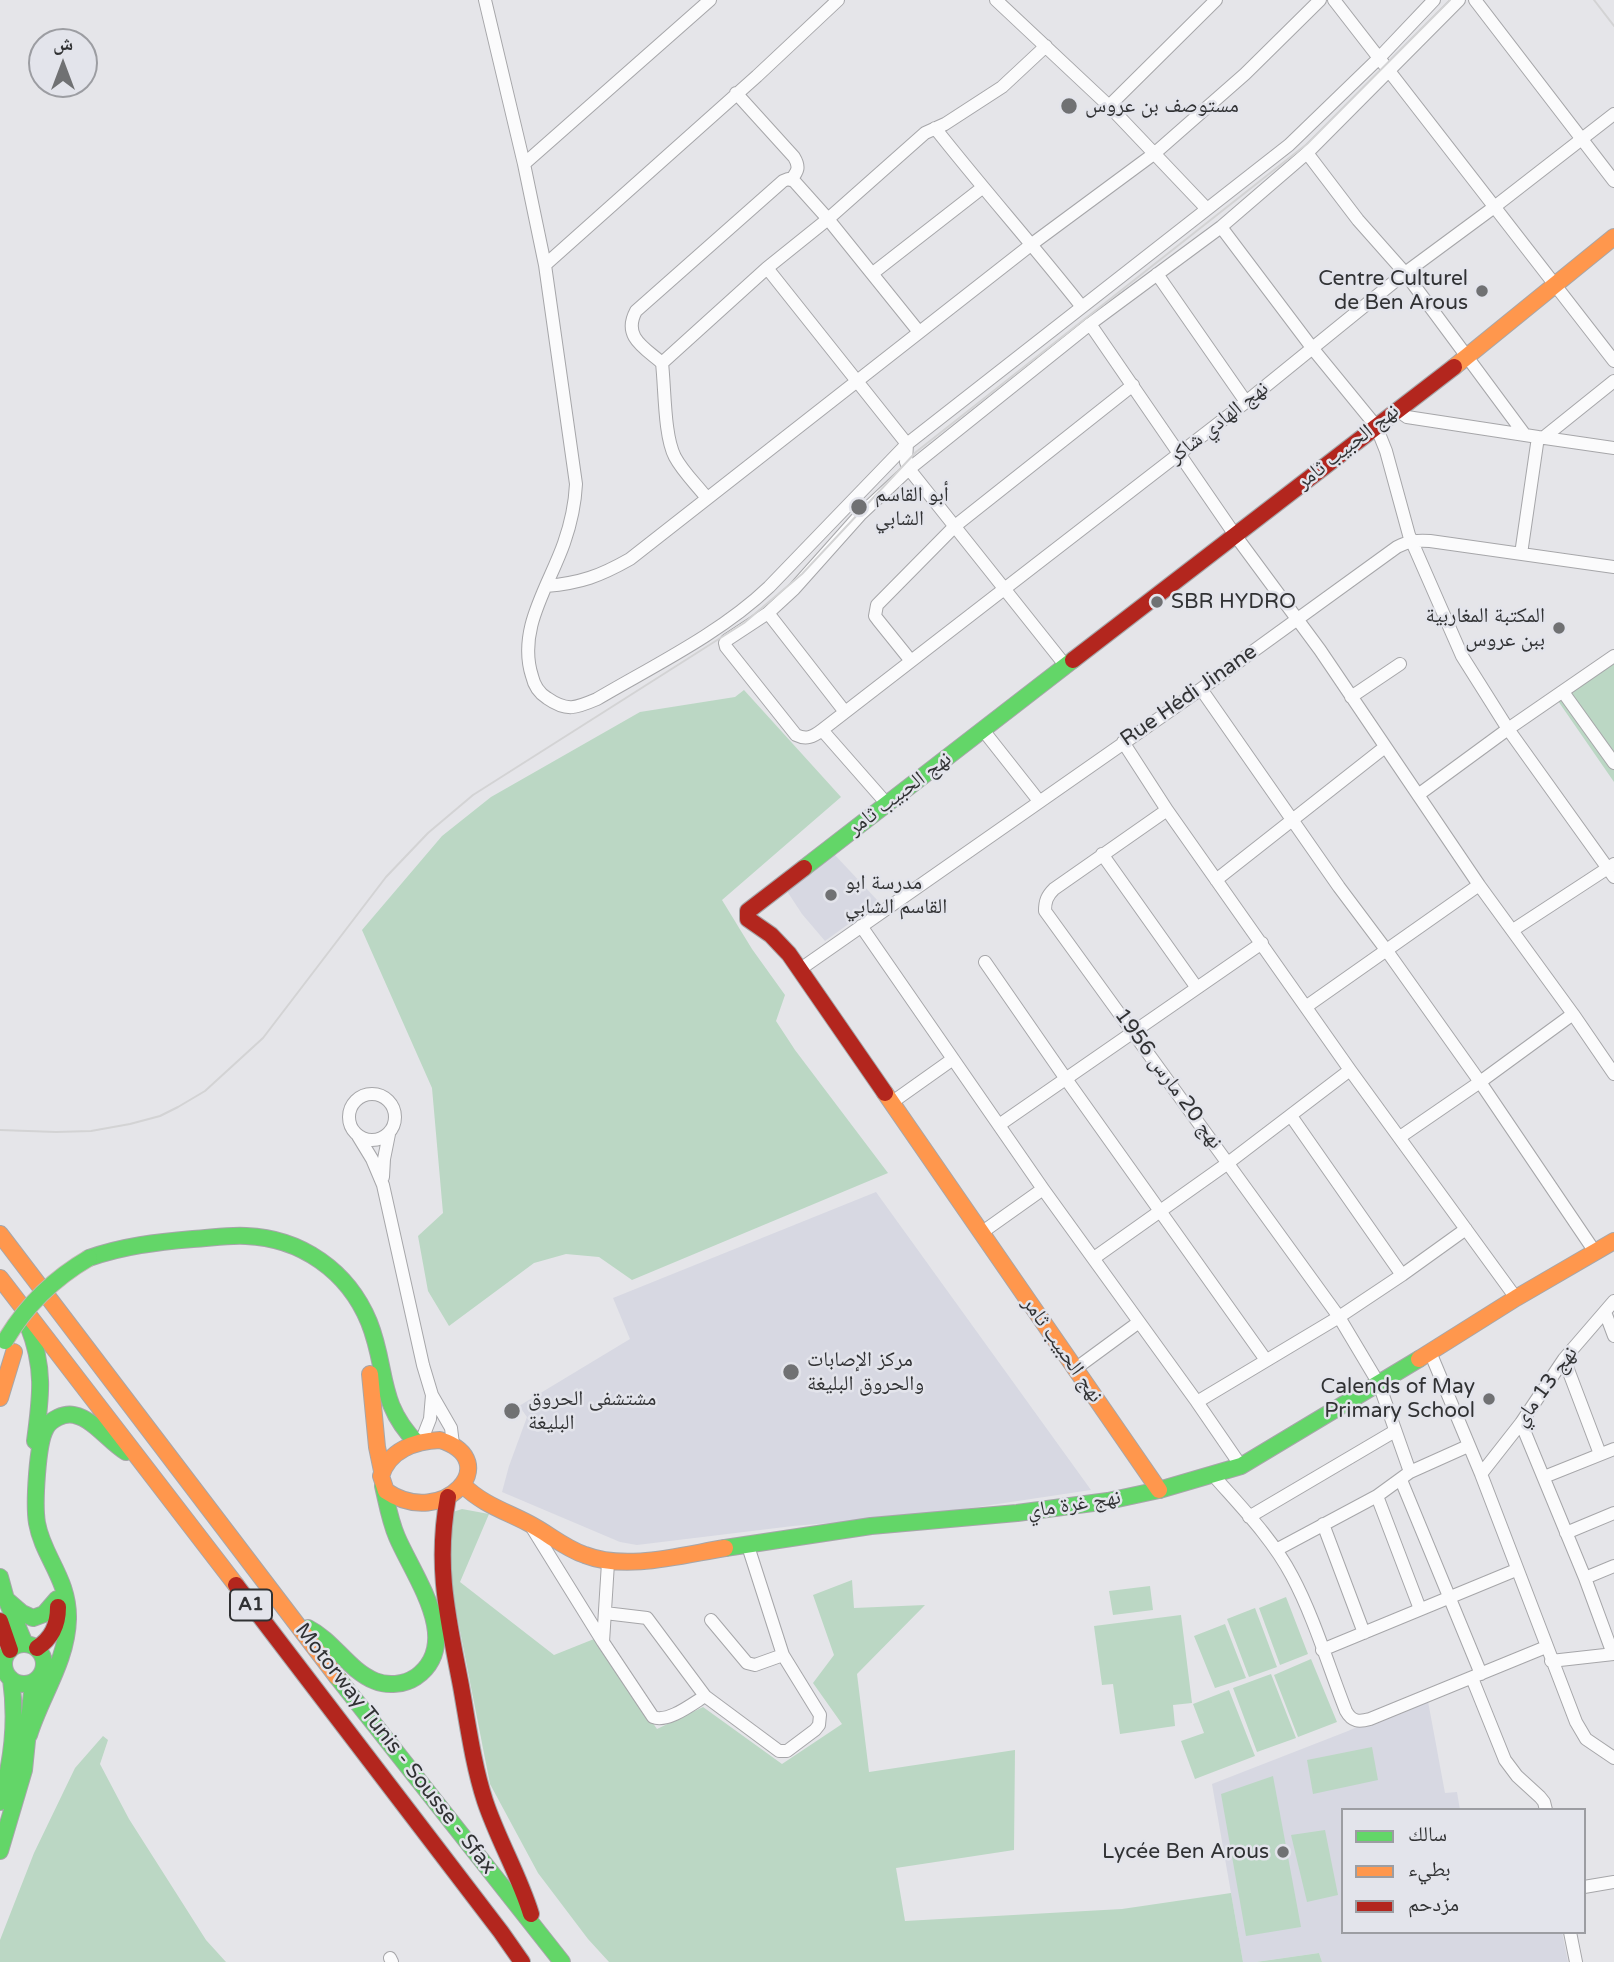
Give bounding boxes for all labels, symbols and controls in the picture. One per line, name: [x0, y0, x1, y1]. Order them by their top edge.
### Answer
north arrow: [28, 28, 98, 98]
text: ش: [53, 33, 73, 55]
place label: مستوصف بن عروس: [1085, 93, 1239, 119]
marker: مستوصف بن عروس: [1059, 96, 1079, 116]
place label: Centre Culturel de Ben Arous: [1318, 266, 1468, 316]
marker: Centre Culturel de Ben Arous: [1474, 283, 1490, 299]
street label: نهج الهادي شاكر: [1164, 376, 1274, 470]
street label: نهج الحبيب ثامر: [1292, 399, 1404, 495]
place label: أبو القاسم الشابي: [875, 482, 949, 532]
marker: أبو القاسم الشابي: [849, 497, 869, 517]
place label: SBR HYDRO: [1171, 589, 1296, 615]
marker: SBR HYDRO: [1149, 594, 1165, 610]
place label: المكتبة المغاربية ببن عروس: [1426, 603, 1545, 653]
marker: المكتبة المغاربية ببن عروس: [1551, 620, 1567, 636]
street label: Rue Hédi Jinane: [1116, 640, 1262, 752]
street label: نهج الحبيب ثامر: [843, 747, 957, 841]
place label: مدرسة ابو القاسم الشابي: [845, 870, 947, 920]
marker: مدرسة ابو القاسم الشابي: [823, 887, 839, 903]
street label: نهج 20 مارس 1956: [1109, 1004, 1227, 1154]
street label: نهج الحبيب ثامر: [1016, 1292, 1108, 1408]
street label: نهج 13 ماي: [1508, 1342, 1584, 1432]
place label: مركز الإصابات والحروق البليغة: [807, 1347, 924, 1397]
marker: مركز الإصابات والحروق البليغة: [781, 1362, 801, 1382]
place label: Calends of May Primary School: [1321, 1374, 1475, 1424]
place label: مشتشفى الحروق البليغة: [528, 1386, 656, 1436]
marker: Calends of May Primary School: [1481, 1391, 1497, 1407]
marker: مشتشفى الحروق البليغة: [502, 1401, 522, 1421]
street label: نهج غرة ماي: [1026, 1485, 1122, 1525]
road number: A1: [230, 1590, 272, 1620]
street label: Motorway Tunis - Sousse - Sfax: [289, 1619, 501, 1879]
legend: [1341, 1808, 1586, 1934]
text: سالك: [1408, 1822, 1447, 1847]
place label: Lycée Ben Arous: [1102, 1839, 1269, 1865]
marker: Lycée Ben Arous: [1275, 1844, 1291, 1860]
text: بطيء: [1408, 1857, 1451, 1882]
text: مزدحم: [1408, 1892, 1459, 1917]

